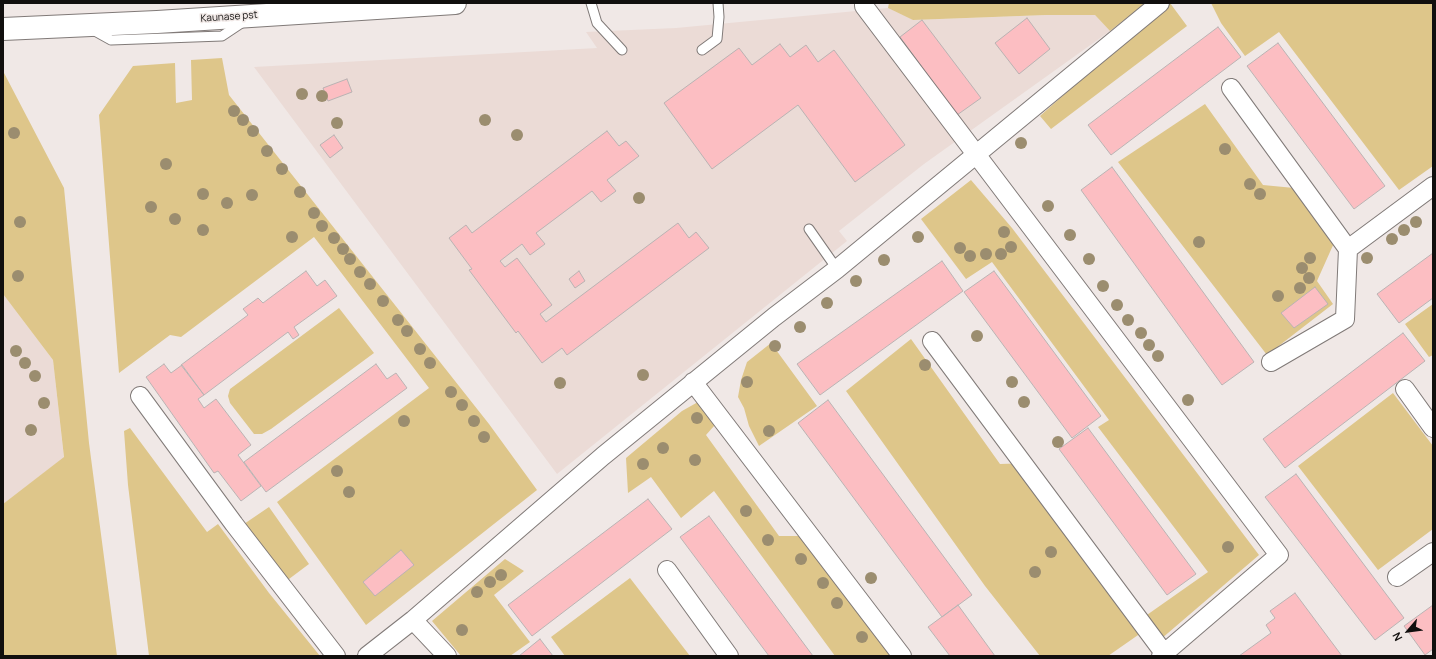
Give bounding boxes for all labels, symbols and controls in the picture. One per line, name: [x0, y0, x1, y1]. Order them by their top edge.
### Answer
street label: Kaunase pst: [200, 9, 258, 25]
north arrow: [1388, 611, 1428, 651]
text: N: [1388, 630, 1405, 644]

